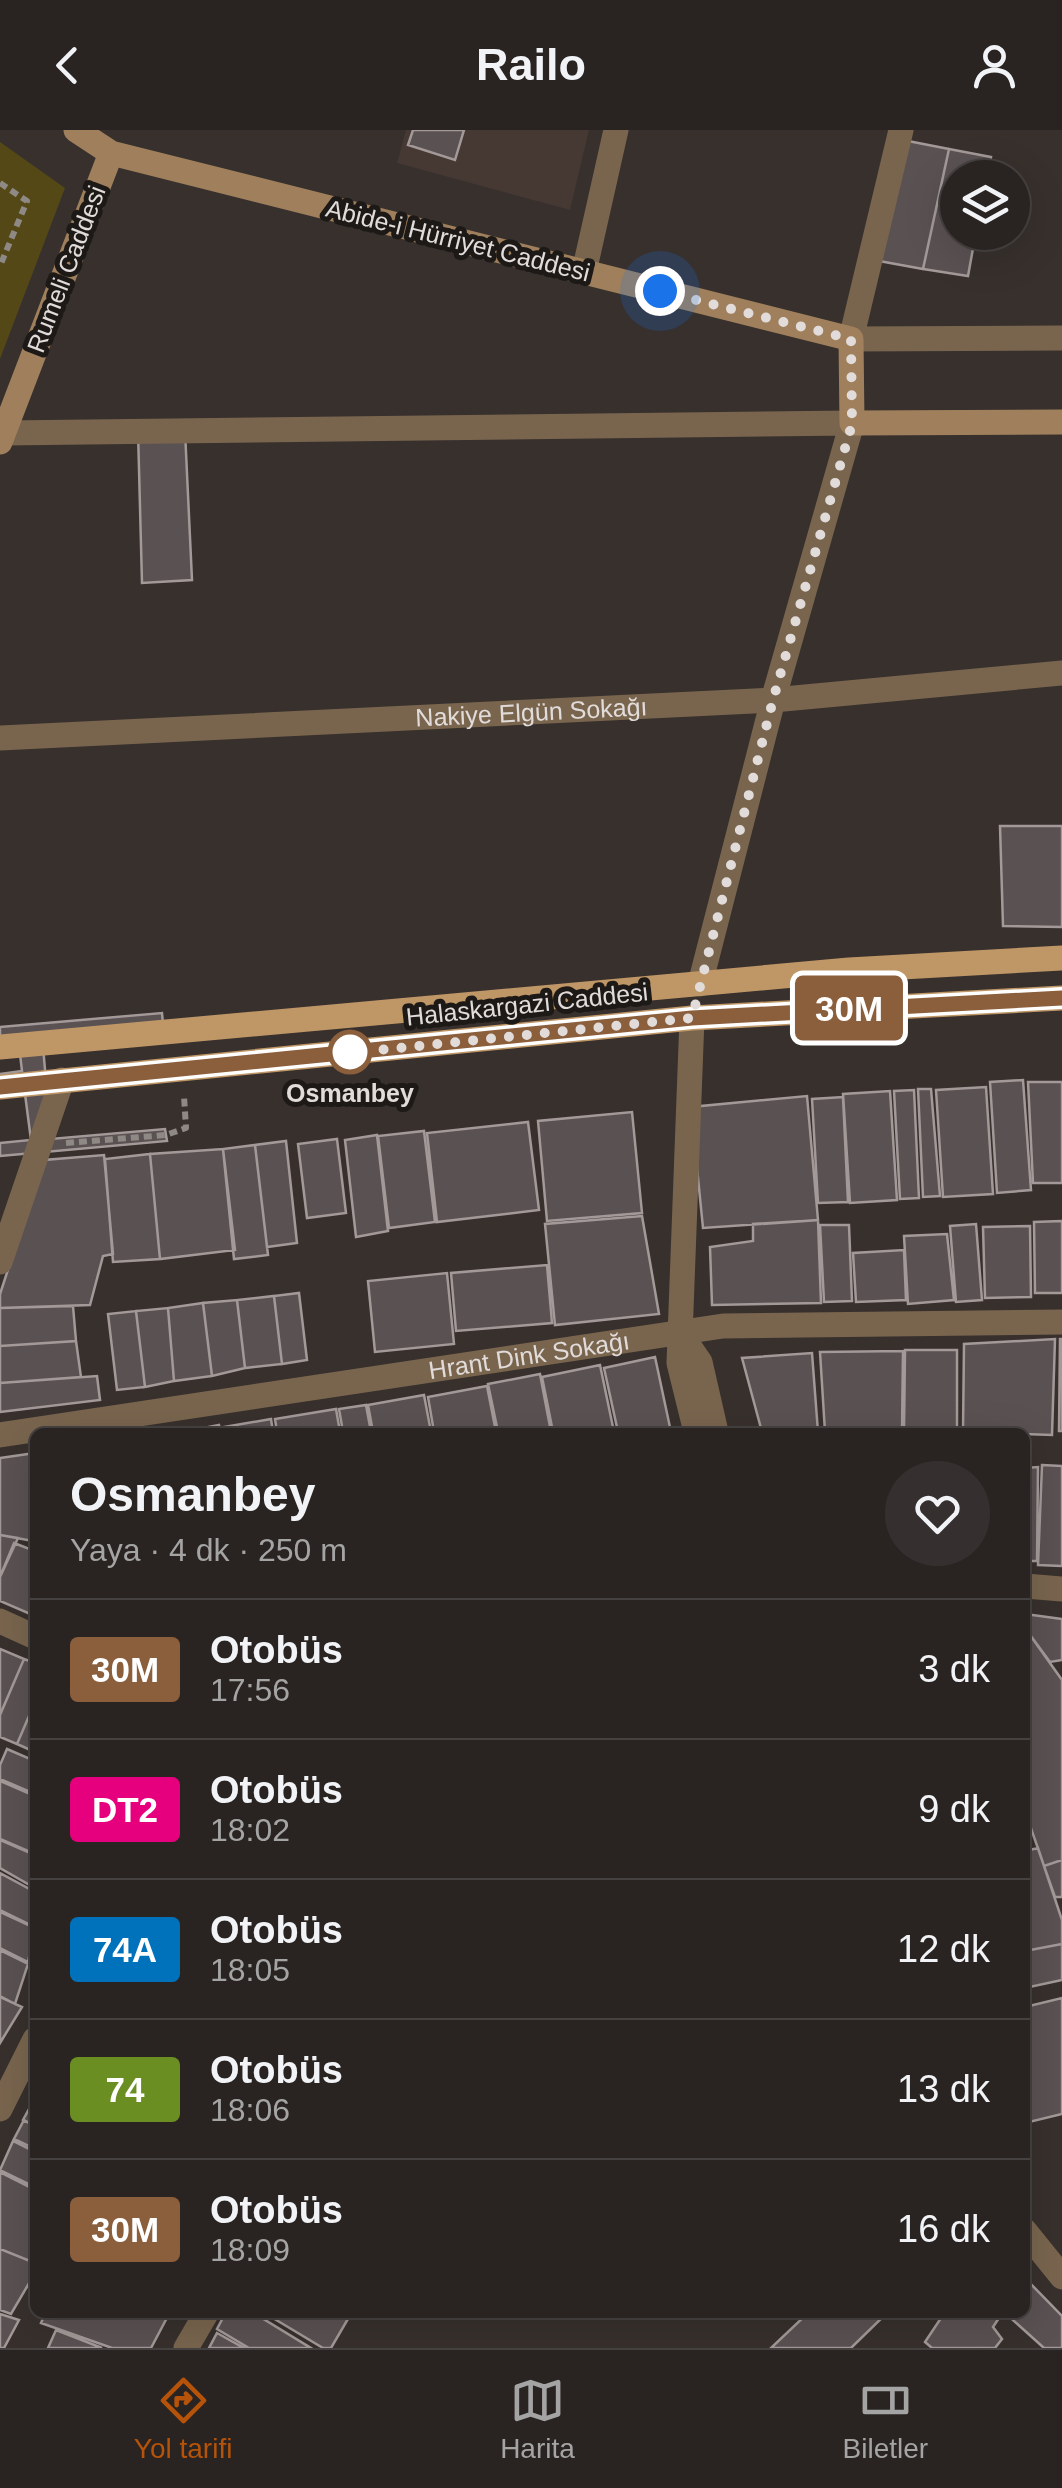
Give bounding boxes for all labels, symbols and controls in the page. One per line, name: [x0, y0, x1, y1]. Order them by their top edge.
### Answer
icon: back: [40, 38, 95, 93]
icon: person: [967, 38, 1022, 93]
text: Railo: [476, 39, 586, 90]
map controls: [940, 160, 1030, 250]
button: layers: [940, 160, 1030, 250]
street label: Rumeli Caddesi: [21, 182, 111, 356]
street label: Abide-i Hürriyet Caddesi: [323, 194, 593, 286]
your location: [635, 266, 685, 316]
street label: Nakiye Elgün Sokağı: [415, 692, 648, 732]
line badge: 30M: [792, 976, 906, 1040]
street label: Halaskargazi Caddesi: [405, 977, 649, 1031]
text: 30M: [815, 989, 883, 1028]
marker: Osmanbey: [329, 1031, 371, 1073]
place label: Osmanbey: [286, 1079, 414, 1107]
street label: Hrant Dink Sokağı: [427, 1326, 631, 1384]
button: heart: [885, 1461, 990, 1566]
text: Osmanbey: [70, 1468, 315, 1521]
text: Yaya · 4 dk · 250 m: [70, 1532, 347, 1568]
text: Otobüs: [210, 1629, 343, 1671]
text: 3 dk: [918, 1648, 990, 1690]
text: 30M: [91, 1650, 159, 1689]
text: 17:56: [210, 1672, 290, 1708]
text: Otobüs: [210, 1769, 343, 1811]
text: 9 dk: [918, 1788, 990, 1830]
text: DT2: [92, 1790, 158, 1829]
text: 18:02: [210, 1812, 290, 1848]
text: Otobüs: [210, 1909, 343, 1951]
text: 12 dk: [897, 1928, 990, 1970]
text: 74A: [93, 1930, 157, 1969]
text: 18:05: [210, 1952, 290, 1988]
text: Otobüs: [210, 2049, 343, 2091]
text: 13 dk: [897, 2068, 990, 2110]
text: 74: [106, 2070, 144, 2109]
text: 18:06: [210, 2092, 290, 2128]
text: Otobüs: [210, 2189, 343, 2231]
text: 16 dk: [897, 2208, 990, 2250]
text: 30M: [91, 2210, 159, 2249]
text: 18:09: [210, 2232, 290, 2268]
tab: Yol tarifi: [134, 2373, 232, 2465]
tab: Harita: [500, 2373, 575, 2465]
tab: Biletler: [843, 2373, 928, 2465]

